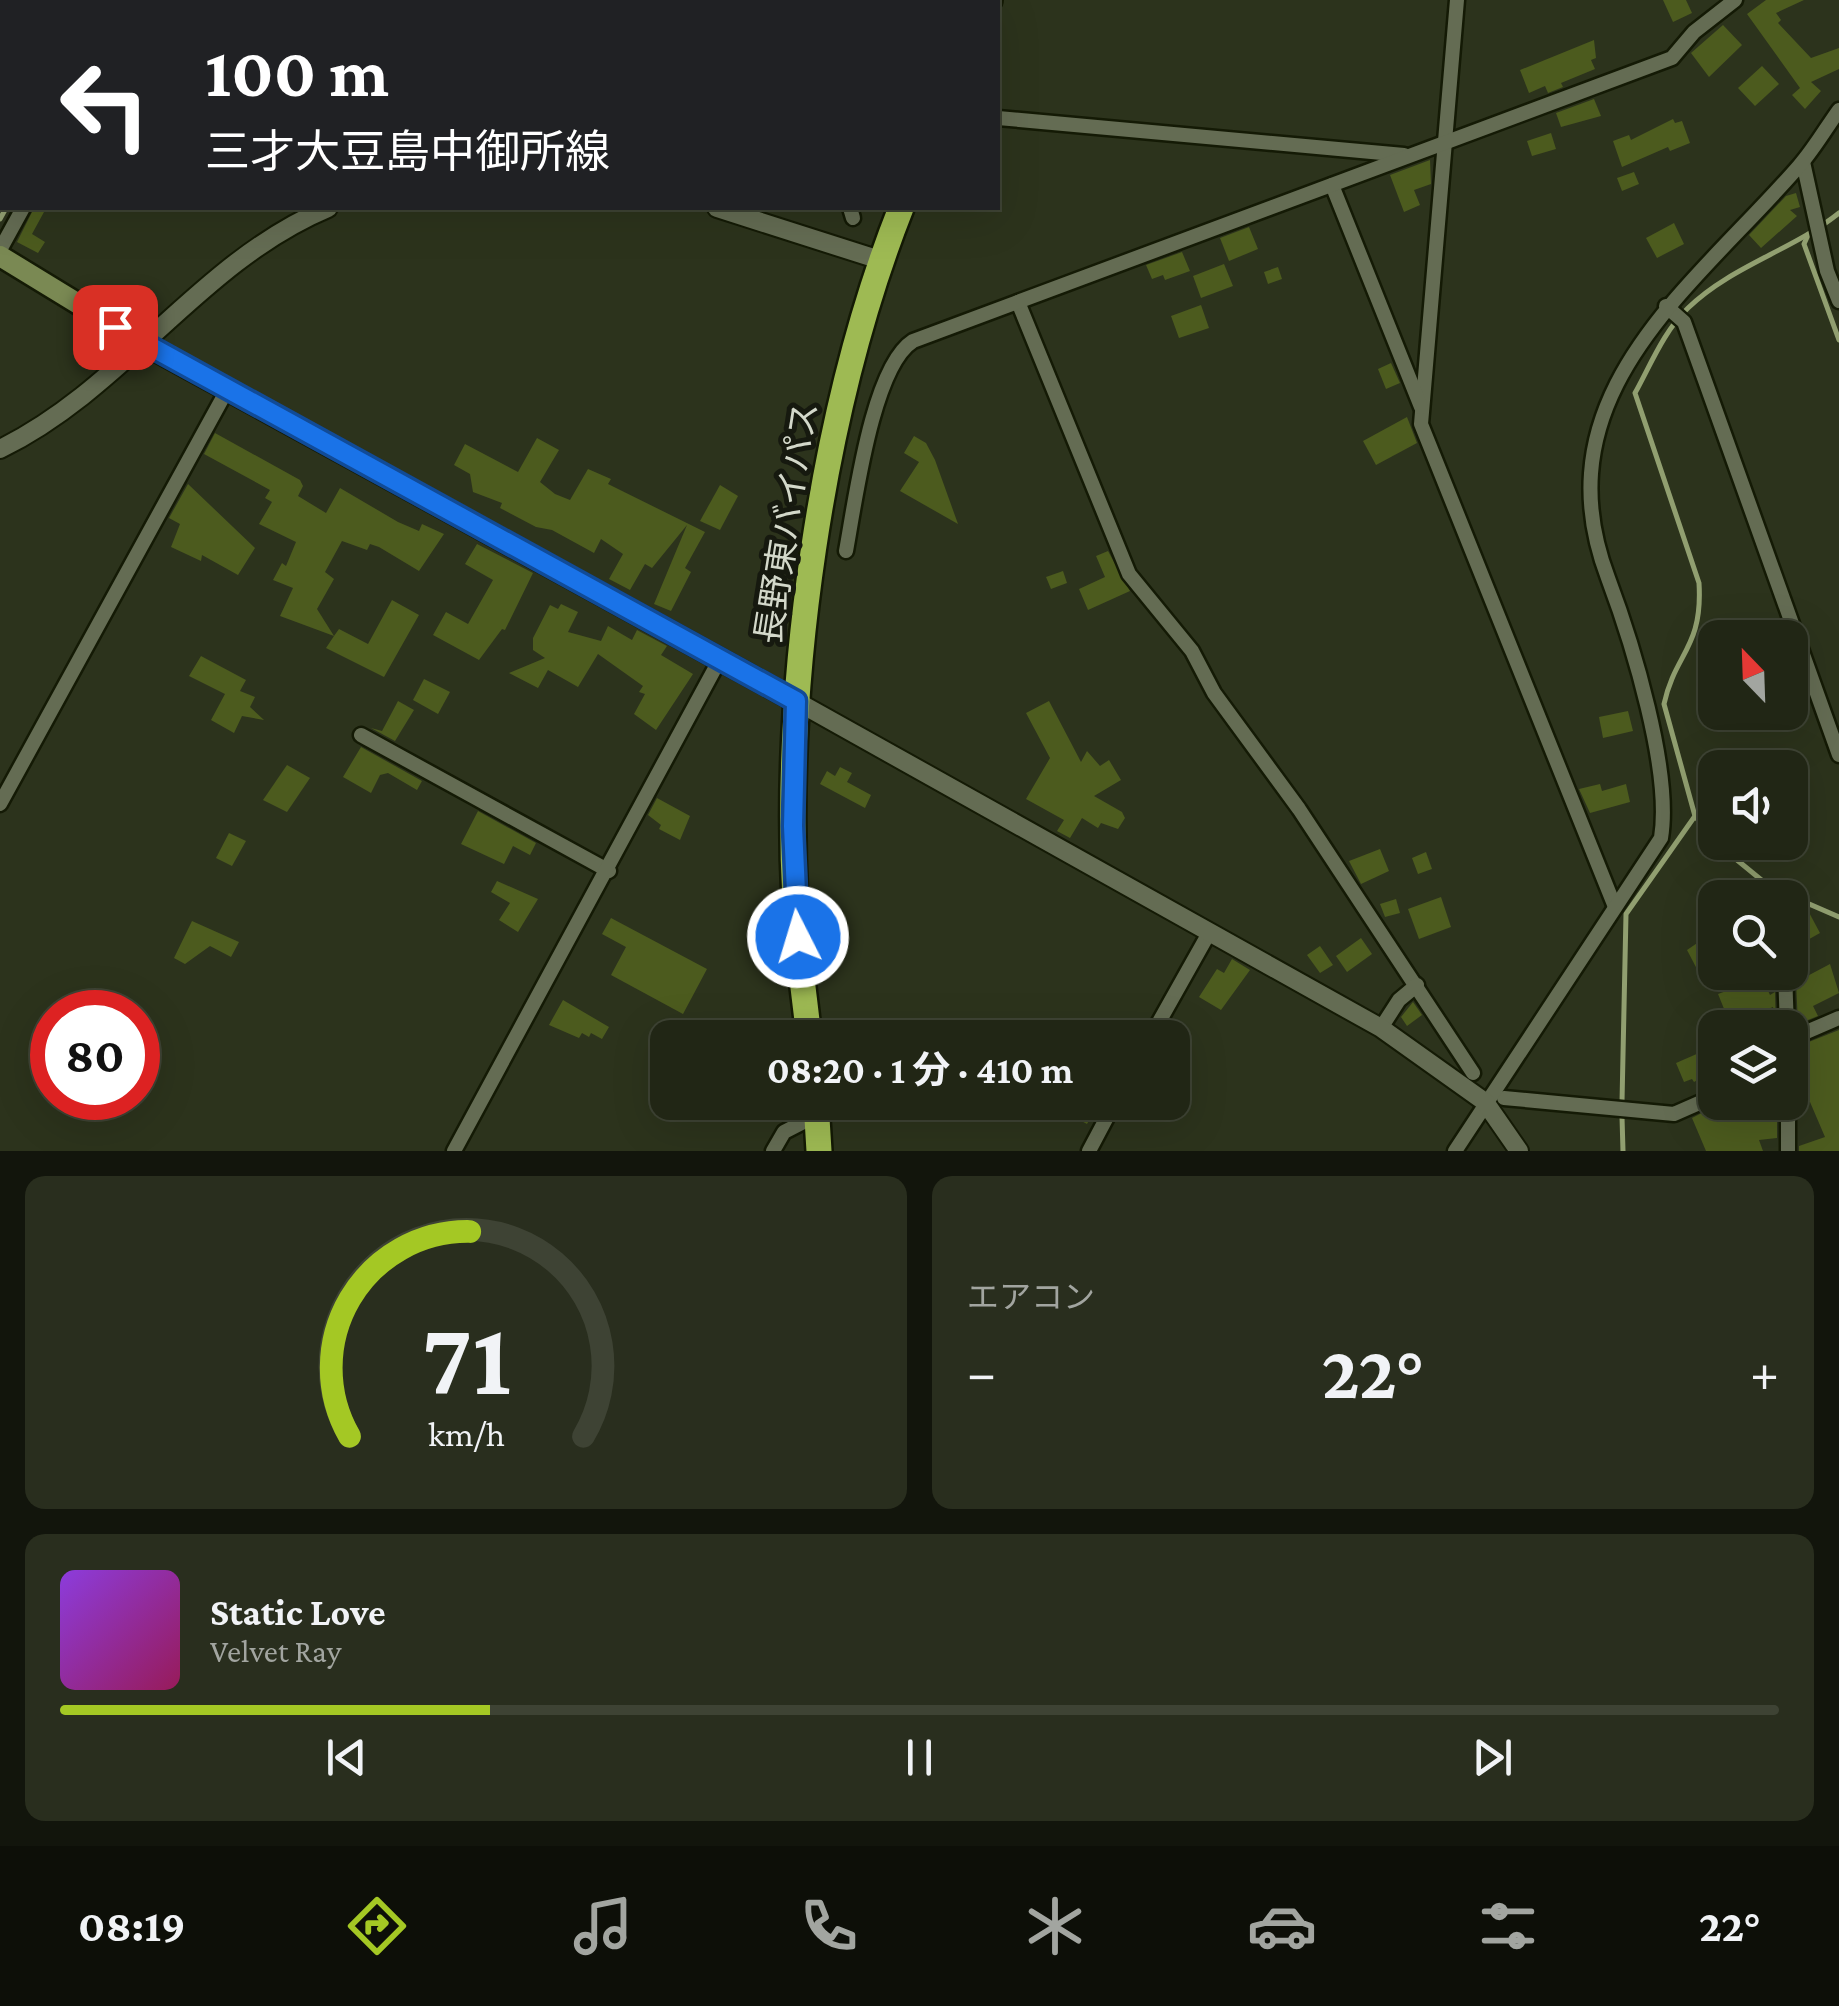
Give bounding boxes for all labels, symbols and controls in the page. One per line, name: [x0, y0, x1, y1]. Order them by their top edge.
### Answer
text: 100 m: [205, 33, 389, 111]
icon: left: [40, 40, 170, 170]
text: 三才大豆島中御所線: [205, 127, 610, 177]
pin: [73, 285, 158, 370]
icon: arrive: [88, 300, 143, 355]
street label: 長野東バイパス: [749, 399, 825, 647]
north arrow: [1698, 620, 1808, 730]
map controls: [1698, 620, 1808, 1120]
button: sound: [1698, 750, 1808, 860]
button: search: [1698, 880, 1808, 990]
position arrow: [746, 885, 850, 989]
speed limit sign: 80: [30, 990, 160, 1120]
button: layers: [1698, 1010, 1808, 1120]
text: 08:20 · 1 分 · 410 m: [767, 1049, 1073, 1091]
text: エアコン: [967, 1279, 1095, 1315]
text: 71: [421, 1301, 511, 1416]
text: 22°: [1321, 1331, 1425, 1414]
text: −: [967, 1342, 996, 1403]
text: +: [1750, 1342, 1779, 1403]
text: km/h: [427, 1414, 505, 1454]
text: Static Love: [210, 1591, 386, 1633]
text: Velvet Ray: [210, 1633, 341, 1669]
icon: previous: [319, 1730, 374, 1785]
icon: pause: [892, 1730, 947, 1785]
icon: next: [1465, 1730, 1520, 1785]
icon: directions: [342, 1891, 412, 1961]
icon: music: [568, 1891, 638, 1961]
icon: phone: [794, 1891, 864, 1961]
icon: climate: [1020, 1891, 1090, 1961]
icon: car: [1247, 1891, 1317, 1961]
icon: filters: [1473, 1891, 1543, 1961]
text: 08:19: [78, 1901, 186, 1951]
text: 22°: [1699, 1901, 1761, 1951]

